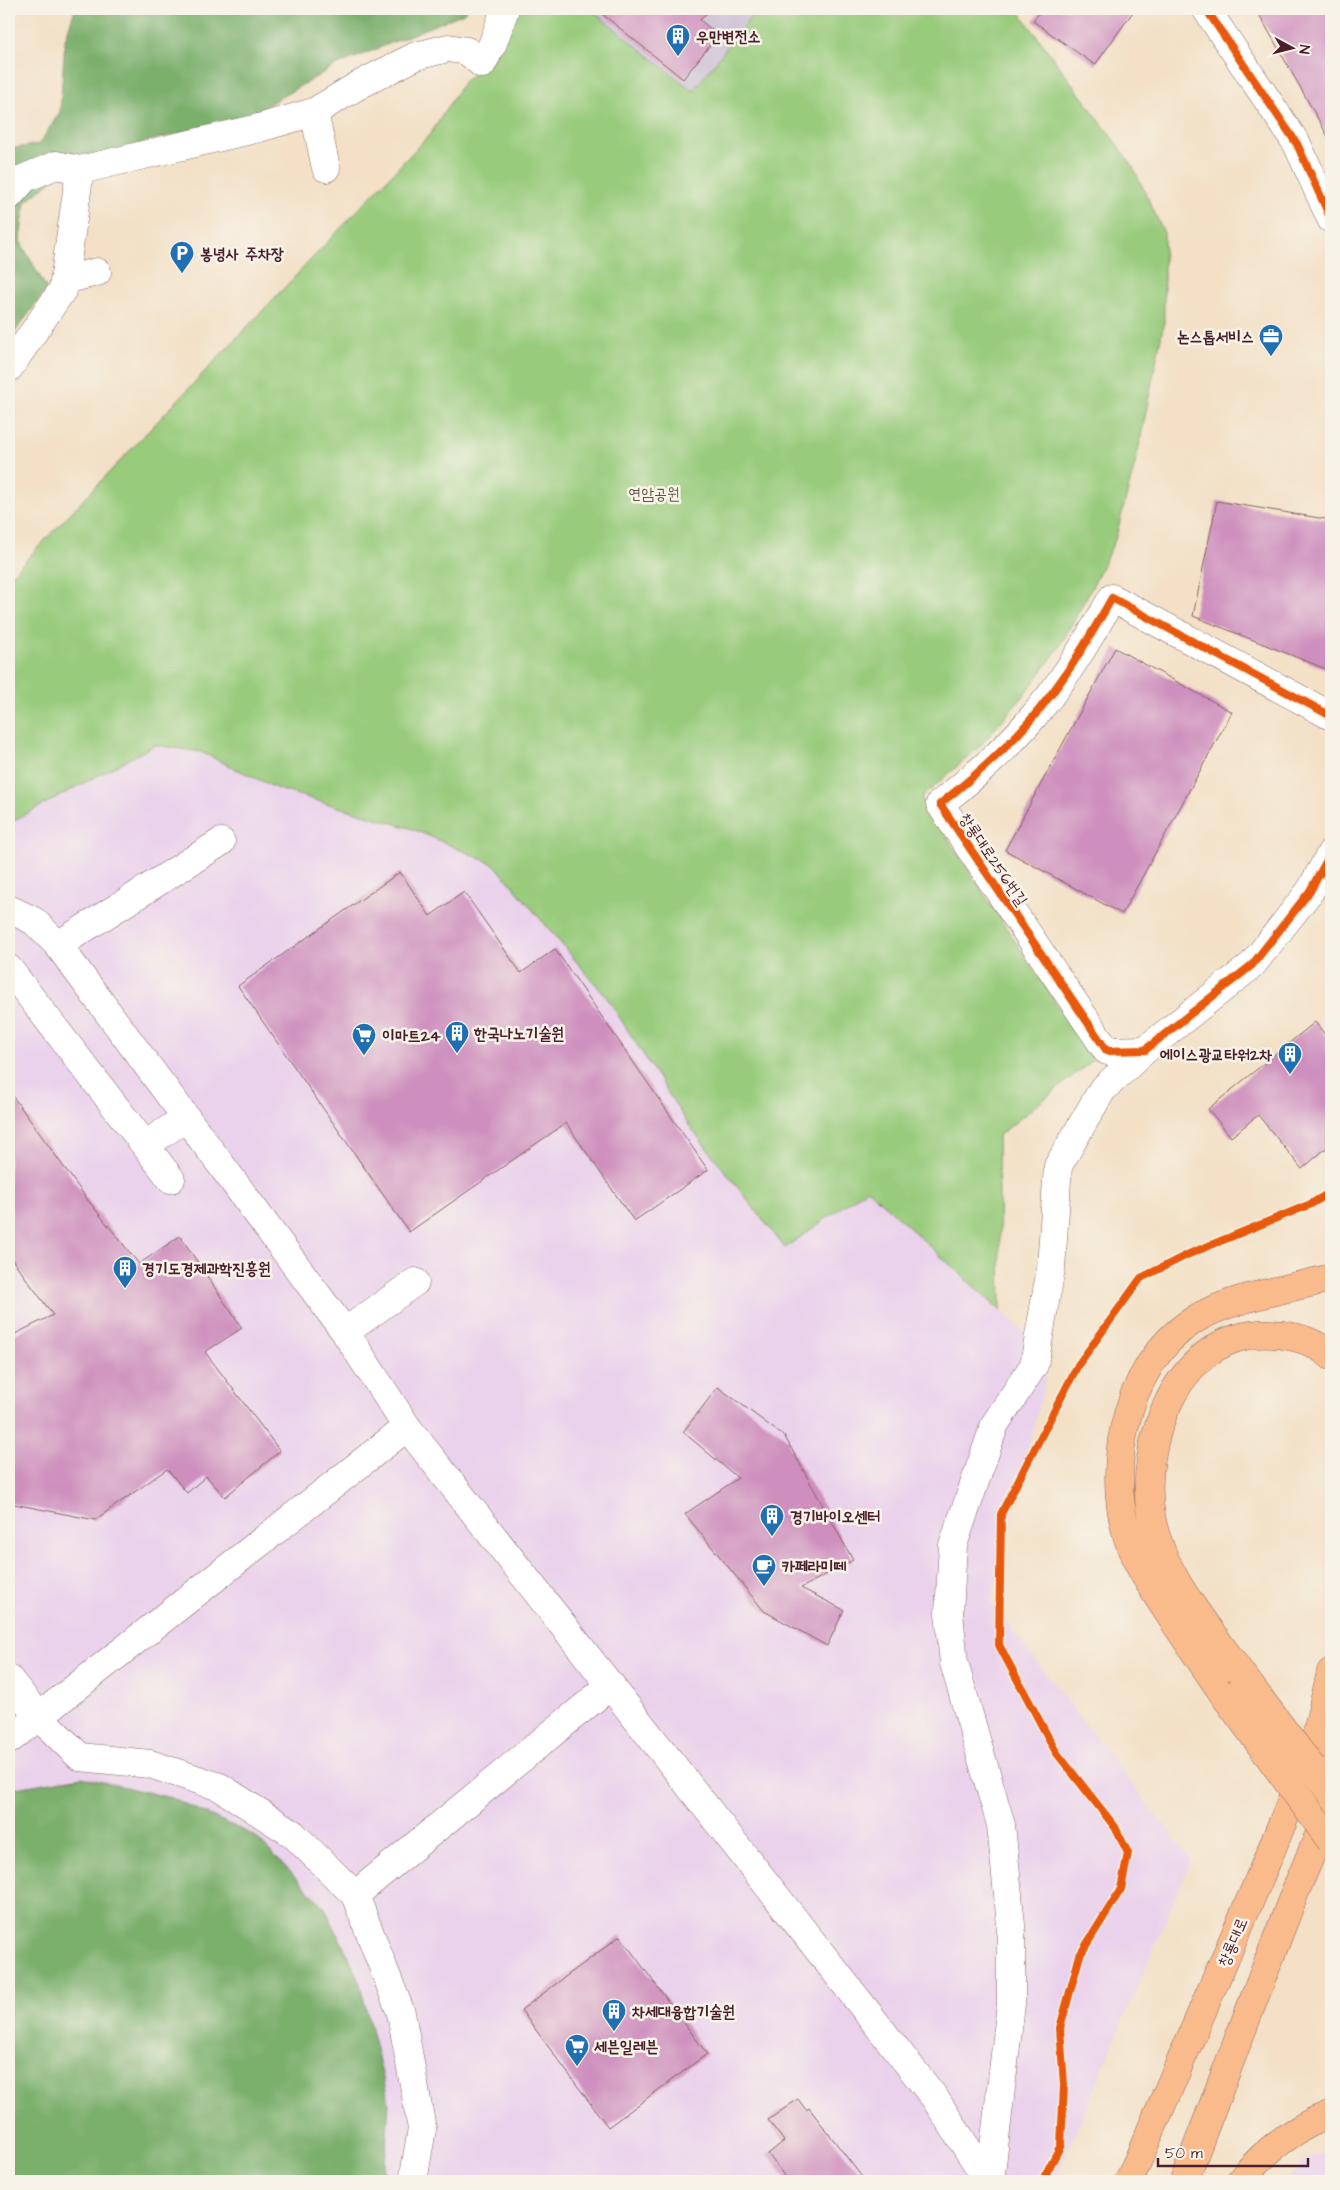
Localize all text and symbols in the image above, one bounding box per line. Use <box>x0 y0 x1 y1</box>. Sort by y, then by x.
north arrow <box>1268 22 1318 72</box>
building icon: 우만변전소 <box>665 23 691 57</box>
place label: 우만변전소 <box>696 26 761 48</box>
text: N <box>1293 44 1314 55</box>
parking icon: 봉녕사 주차장 <box>169 240 195 274</box>
place label: 봉녕사 주차장 <box>200 243 284 265</box>
office icon: 논스톱서비스 <box>1258 323 1284 357</box>
place label: 논스톱서비스 <box>1177 326 1254 348</box>
park label: 연암공원 <box>628 483 680 505</box>
street label: 창룡대로256번길 <box>954 809 1032 910</box>
building icon: 한국나노기술원 <box>444 1020 470 1054</box>
supermarket icon: 이마트24 <box>351 1022 377 1056</box>
place label: 한국나노기술원 <box>473 1023 564 1045</box>
place label: 이마트24 <box>382 1025 441 1047</box>
building icon: 에이스광교타워2차 <box>1277 1041 1303 1075</box>
place label: 에이스광교타워2차 <box>1160 1044 1272 1066</box>
building icon: 경기도경제과학진흥원 <box>112 1255 138 1289</box>
place label: 경기도경제과학진흥원 <box>142 1258 271 1280</box>
building icon: 경기바이오센터 <box>759 1503 785 1537</box>
place label: 경기바이오센터 <box>790 1506 880 1528</box>
cafe icon: 카페라미떼 <box>751 1553 777 1587</box>
place label: 카페라미떼 <box>782 1556 847 1578</box>
street label: 창룡대로 <box>1213 1914 1253 1970</box>
building icon: 차세대융합기술원 <box>601 1998 627 2032</box>
place label: 차세대융합기술원 <box>631 2001 735 2023</box>
supermarket icon: 세븐일레븐 <box>564 2033 590 2067</box>
place label: 세븐일레븐 <box>594 2036 659 2058</box>
scale bar <box>1158 2135 1308 2167</box>
text: 50 m <box>1165 2143 1203 2164</box>

